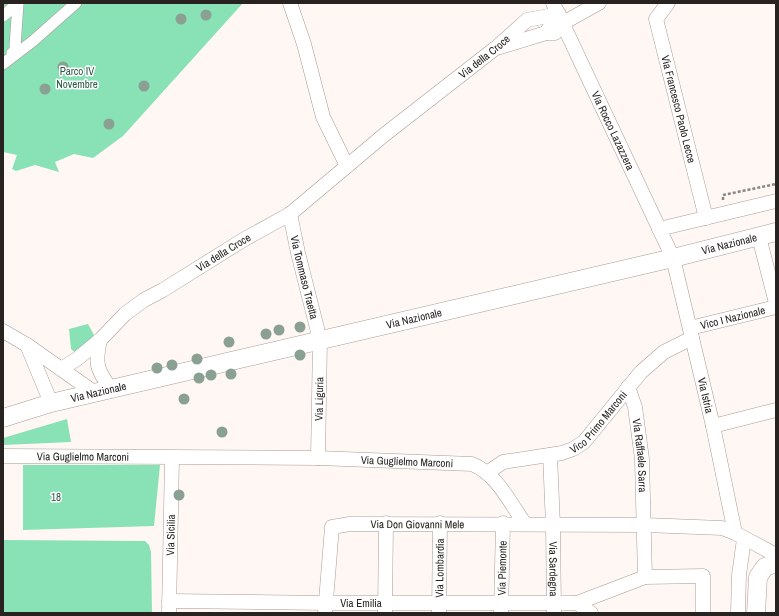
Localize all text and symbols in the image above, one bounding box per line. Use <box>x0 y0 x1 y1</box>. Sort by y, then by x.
street label: Via della Croce <box>456 32 513 81</box>
street label: Via Francesco Paolo Lecce <box>658 54 699 164</box>
park label: Parco IV Novembre <box>56 64 98 91</box>
street label: Via Rocco Lazazzera <box>588 89 638 172</box>
street label: Via della Croce <box>193 230 253 275</box>
street label: Via Nazionale <box>700 230 758 258</box>
street label: Via Tommaso Traetta <box>288 234 321 321</box>
street label: Vico I Nazionale <box>699 303 767 332</box>
street label: Via Nazionale <box>385 305 443 332</box>
street label: Via Istria <box>695 376 717 414</box>
street label: Via Liguria <box>312 377 326 421</box>
street label: Via Nazionale <box>69 379 128 405</box>
street label: Vico Primo Marconi <box>567 388 630 456</box>
street label: Via Raffaele Sarra <box>630 418 650 493</box>
street label: Via Guglielmo Marconi <box>37 449 129 464</box>
street label: Via Guglielmo Marconi <box>361 453 453 470</box>
park label: 18 <box>51 490 61 504</box>
street label: Via Sicilia <box>163 514 178 556</box>
street label: Via Don Giovanni Mele <box>371 517 464 531</box>
street label: Via Lombardia <box>432 538 447 598</box>
street label: Via Piemonte <box>494 541 510 595</box>
street label: Via Sardegna <box>546 541 561 597</box>
street label: Via Emilia <box>340 596 382 610</box>

